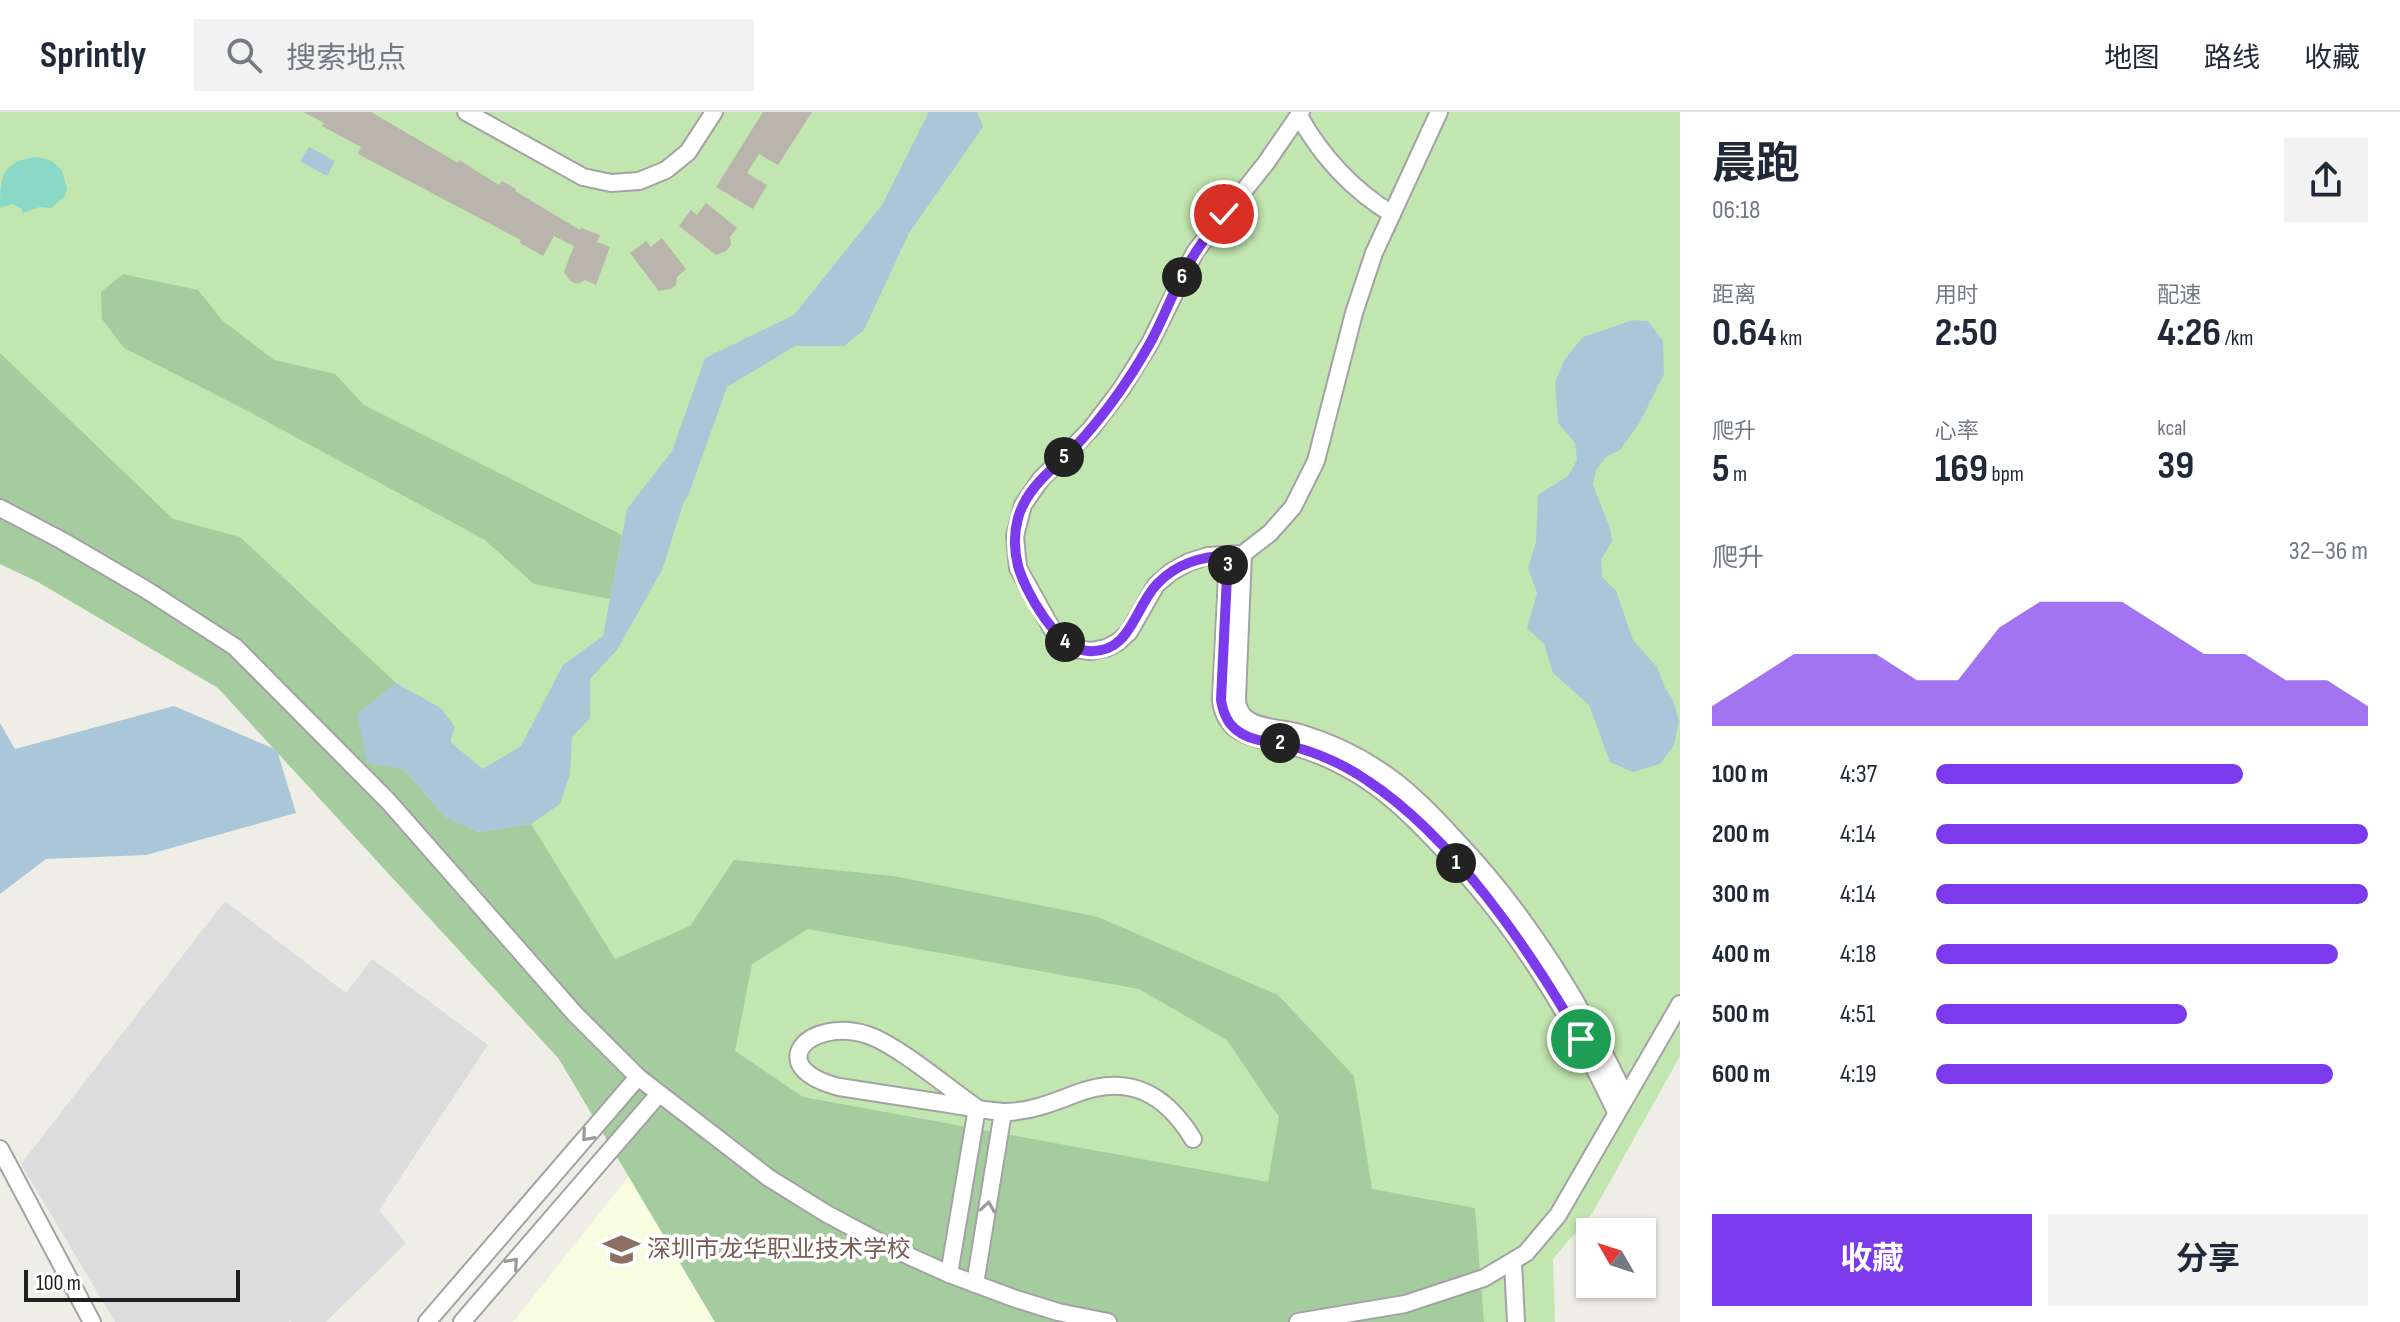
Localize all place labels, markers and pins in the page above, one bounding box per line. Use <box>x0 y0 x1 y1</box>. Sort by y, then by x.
pin <box>1190 180 1258 248</box>
pin: 6 <box>1162 257 1202 297</box>
pin: 5 <box>1044 437 1084 477</box>
pin: 3 <box>1208 545 1248 585</box>
pin: 4 <box>1045 622 1085 662</box>
pin: 2 <box>1260 723 1300 763</box>
pin: 1 <box>1436 843 1476 883</box>
pin <box>1547 1005 1615 1073</box>
school or university icon: 深圳市龙华职业技术学校 <box>602 1230 640 1268</box>
place label: 深圳市龙华职业技术学校 <box>647 1235 911 1264</box>

